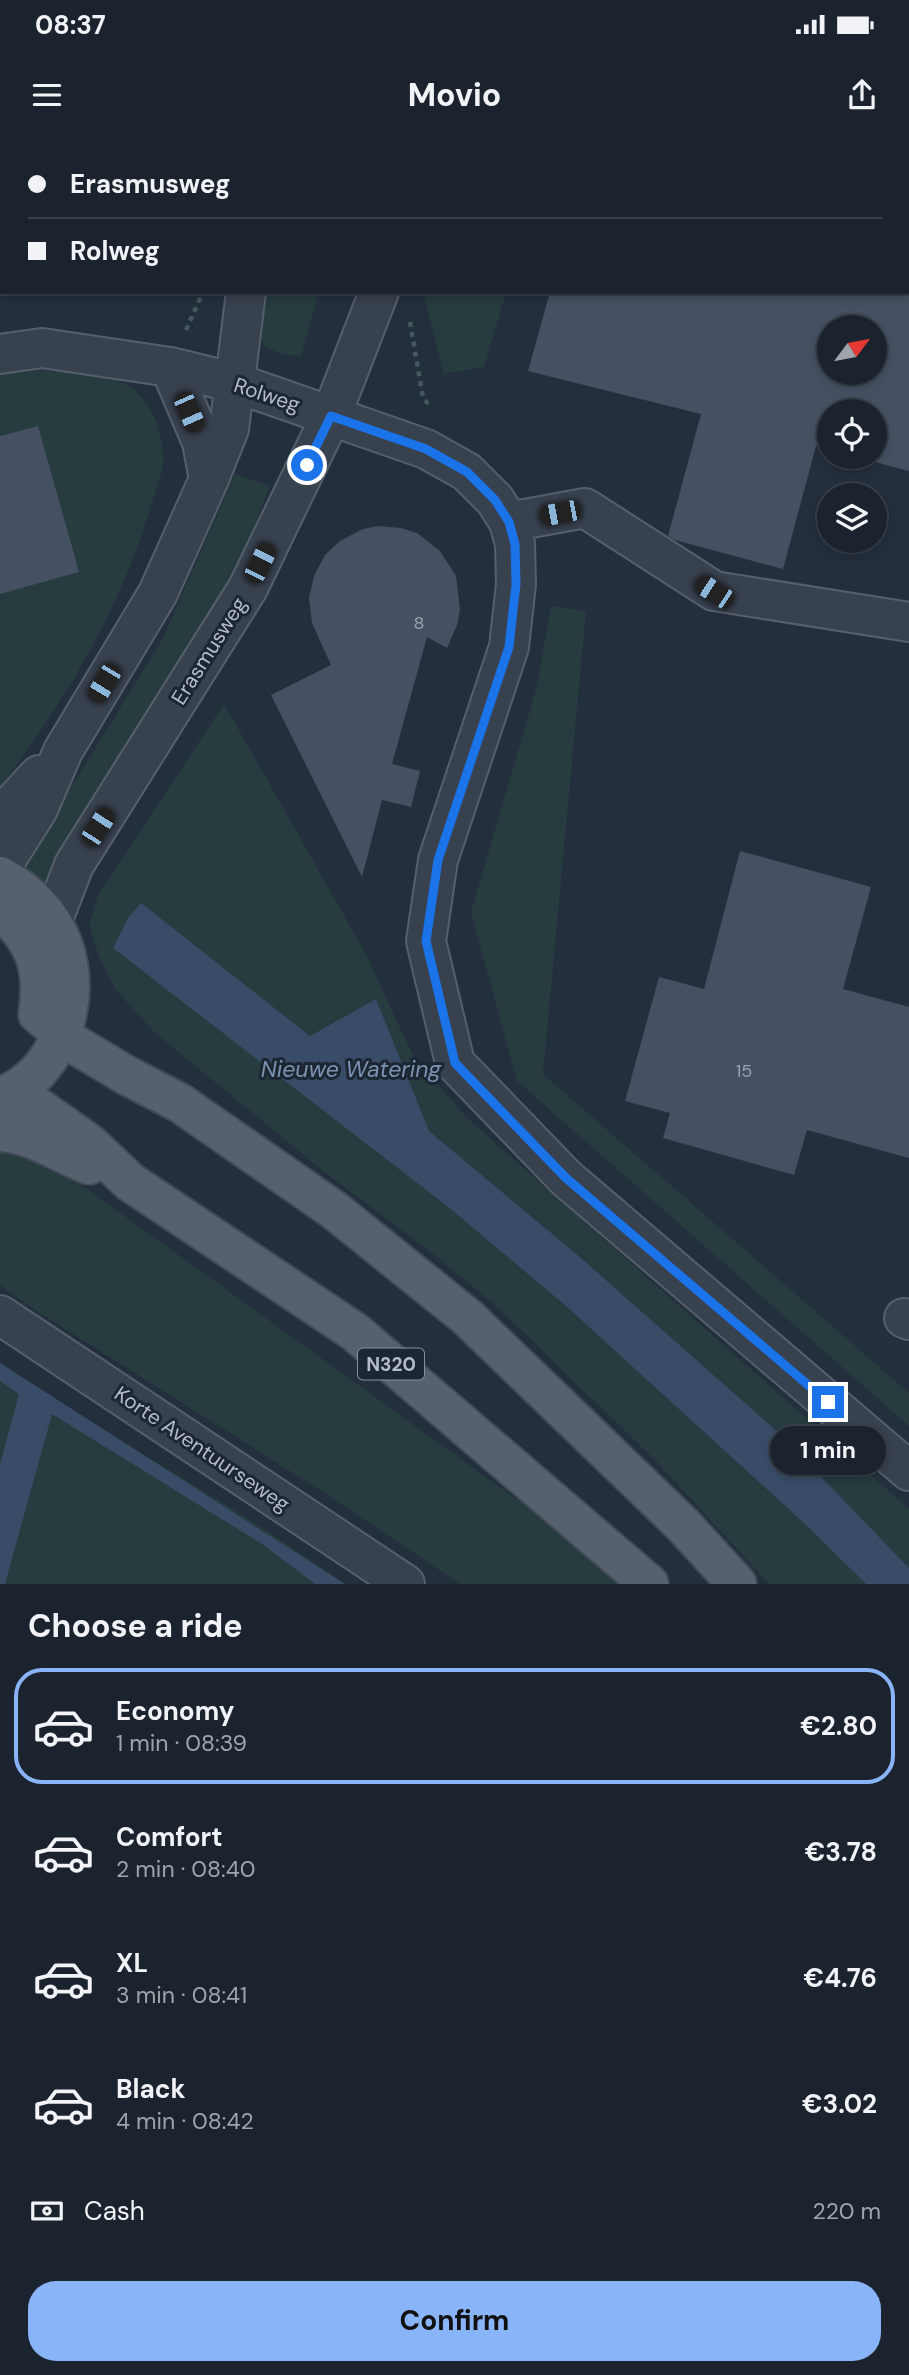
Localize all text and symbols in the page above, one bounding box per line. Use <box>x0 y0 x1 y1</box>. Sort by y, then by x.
text: 08:37 <box>35 8 106 42</box>
text: Movio <box>408 74 501 116</box>
icon: menu <box>28 76 66 114</box>
icon: share <box>843 76 881 114</box>
text: Erasmusweg <box>70 167 230 201</box>
text: Rolweg <box>70 234 160 268</box>
north arrow <box>817 315 887 385</box>
map controls <box>817 315 887 553</box>
street label: Rolweg <box>230 371 304 419</box>
car <box>171 389 208 435</box>
button: locate <box>817 399 887 469</box>
route start <box>291 449 323 481</box>
button: layers <box>817 483 887 553</box>
car <box>538 499 583 527</box>
car <box>242 540 279 586</box>
car <box>691 572 738 612</box>
street label: Erasmusweg <box>165 592 253 710</box>
house number: 8 <box>414 611 424 635</box>
car <box>85 660 124 706</box>
car <box>78 804 119 850</box>
water label: Nieuwe Watering <box>261 1054 443 1084</box>
house number: 15 <box>736 1059 752 1083</box>
road number: N320 <box>358 1348 424 1380</box>
street label: Korte Aventuurseweg <box>109 1380 295 1518</box>
route end <box>812 1386 844 1418</box>
callout: 1 min <box>770 1426 886 1476</box>
text: 1 min <box>800 1435 856 1465</box>
text: Choose a ride <box>28 1605 243 1647</box>
text: Economy <box>116 1694 234 1728</box>
icon: car <box>32 1695 95 1758</box>
text: €2.80 <box>800 1709 877 1743</box>
text: 1 min · 08:39 <box>116 1728 247 1758</box>
text: Comfort <box>116 1820 222 1854</box>
icon: car <box>32 1821 95 1884</box>
text: €3.78 <box>805 1835 877 1869</box>
text: 2 min · 08:40 <box>116 1854 255 1884</box>
text: XL <box>116 1946 148 1980</box>
icon: car <box>32 1947 95 2010</box>
text: €4.76 <box>804 1961 877 1995</box>
text: 3 min · 08:41 <box>116 1980 247 2010</box>
text: Black <box>116 2072 186 2106</box>
icon: car <box>32 2073 95 2136</box>
text: €3.02 <box>802 2087 877 2121</box>
text: 4 min · 08:42 <box>116 2106 254 2136</box>
icon: cash <box>28 2192 66 2230</box>
text: Cash <box>84 2194 145 2228</box>
text: 220 m <box>812 2196 881 2226</box>
button: Confirm <box>28 2281 881 2361</box>

